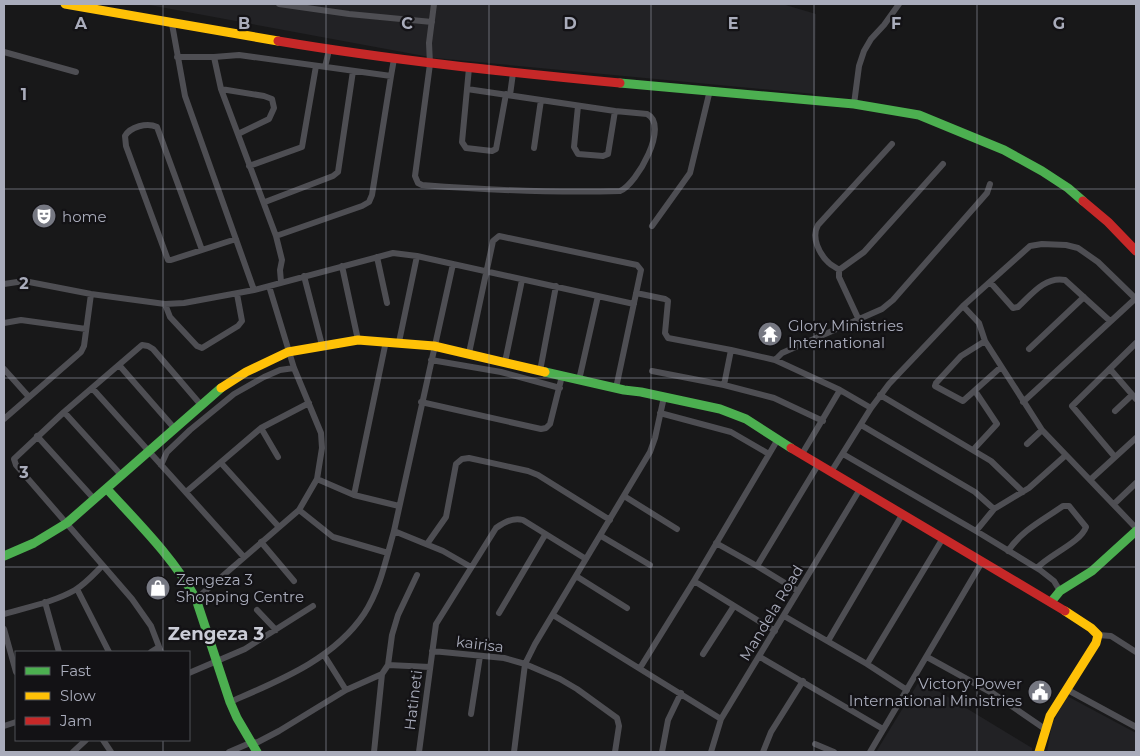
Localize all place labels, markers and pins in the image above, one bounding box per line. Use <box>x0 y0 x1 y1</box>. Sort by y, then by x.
theatre icon: home <box>31 203 57 229</box>
place label: home <box>62 207 107 226</box>
place label: Glory Ministries International <box>788 316 903 352</box>
temple icon: Glory Ministries International <box>757 321 783 347</box>
place label: Zengeza 3 Shopping Centre <box>176 570 304 606</box>
shop icon: Zengeza 3 Shopping Centre <box>145 575 171 601</box>
place label: Victory Power International Ministries <box>849 674 1022 710</box>
public building icon: Victory Power International Ministries <box>1027 679 1053 705</box>

